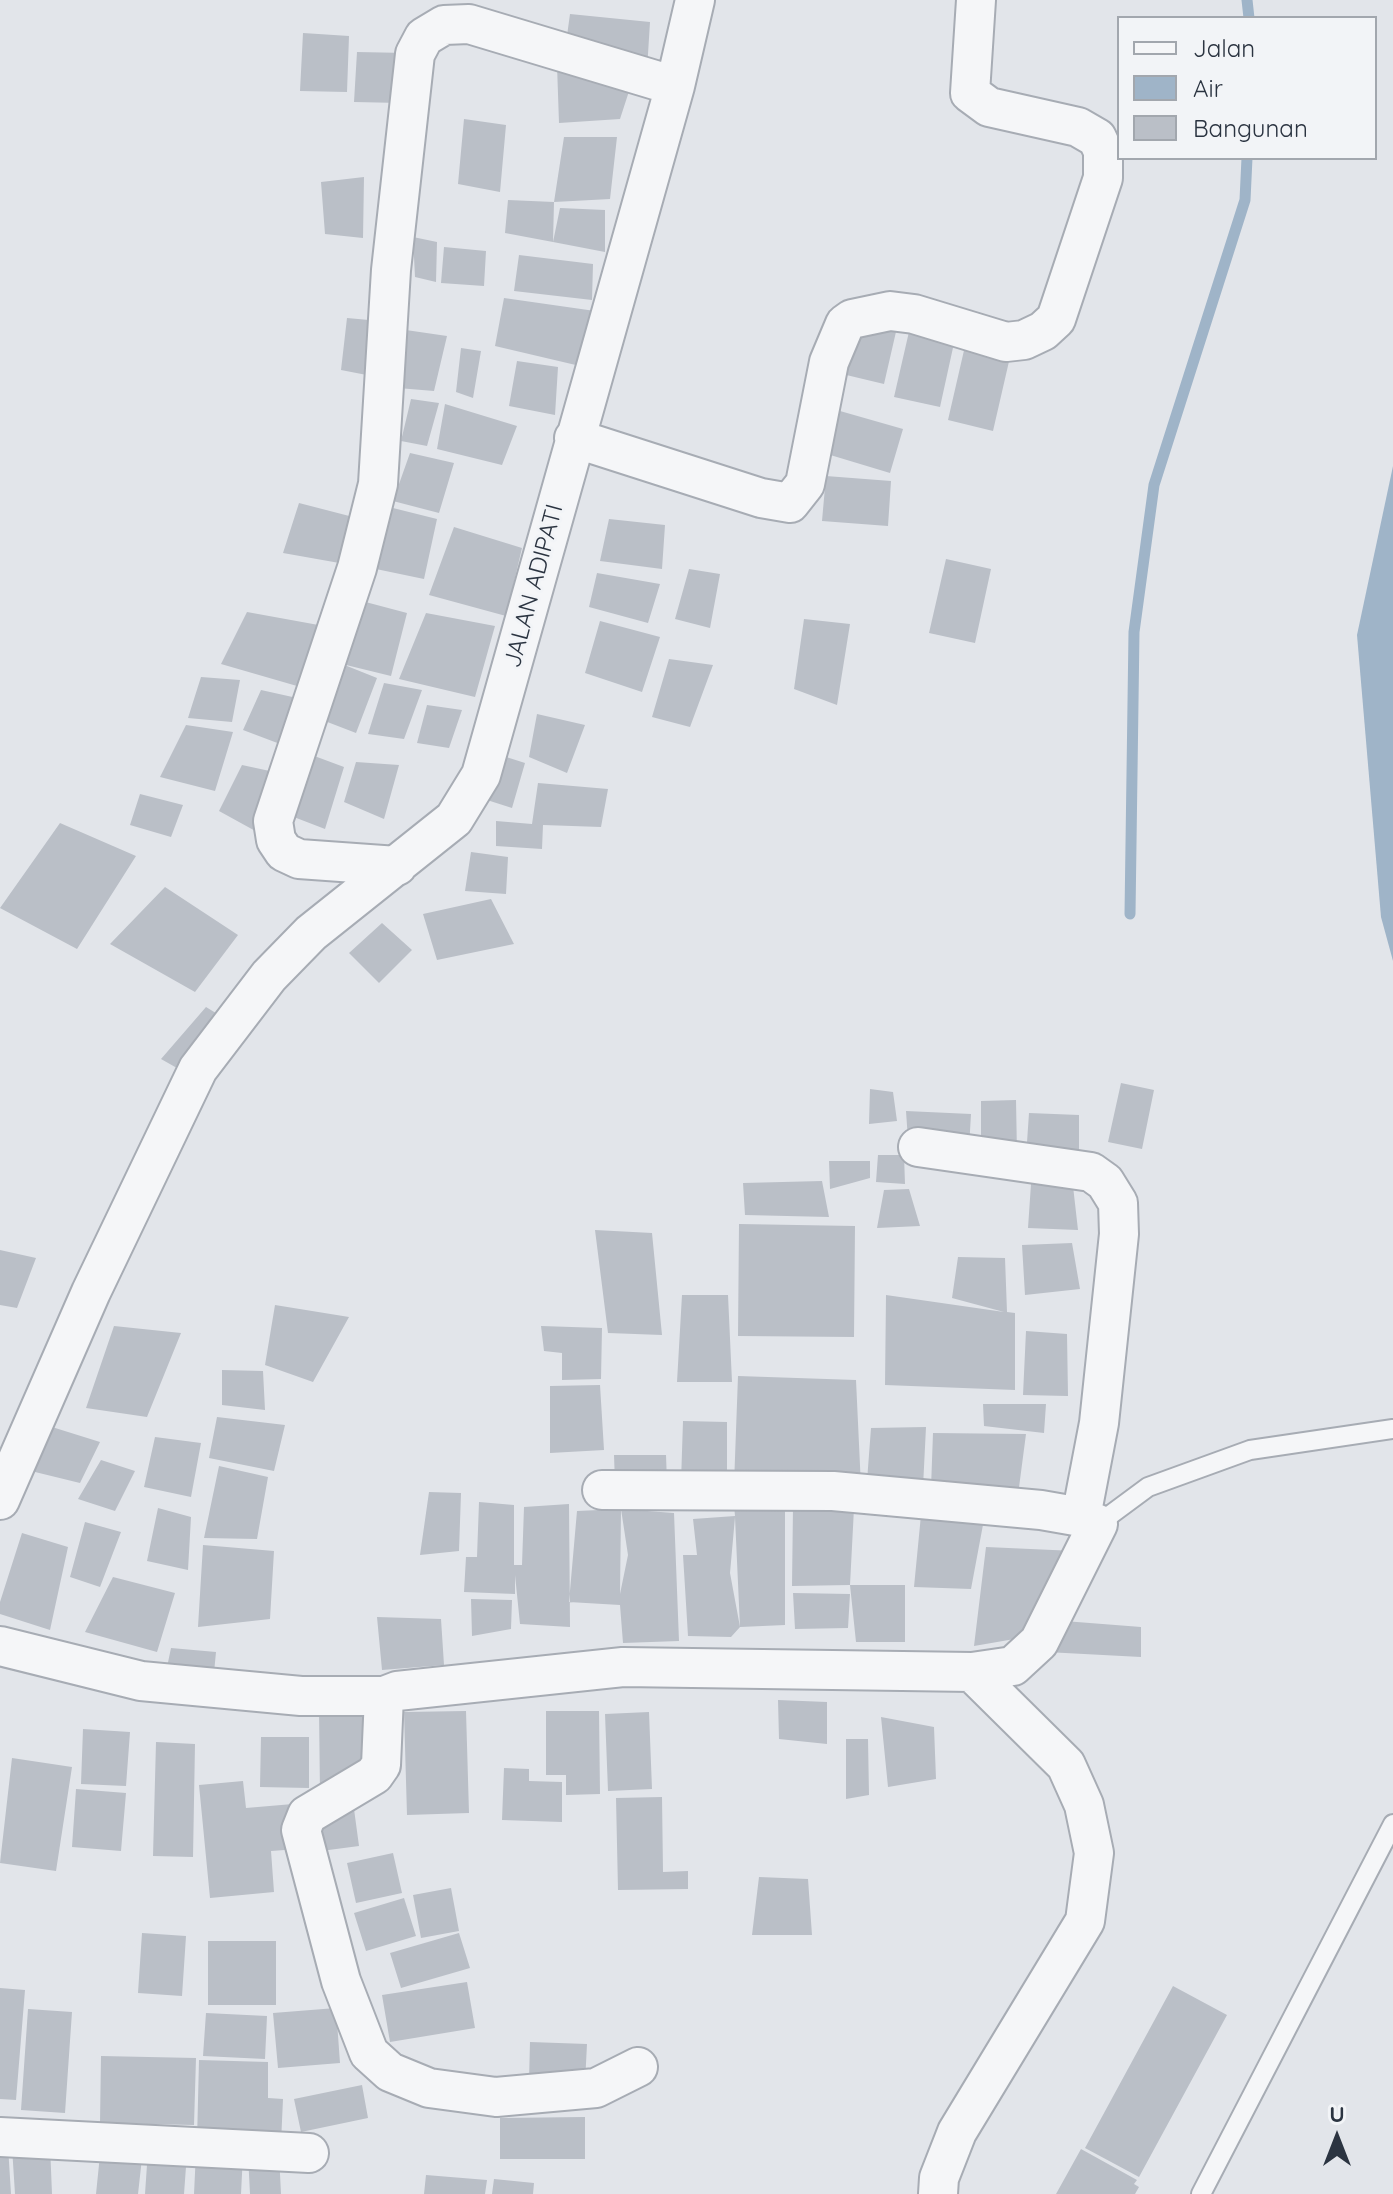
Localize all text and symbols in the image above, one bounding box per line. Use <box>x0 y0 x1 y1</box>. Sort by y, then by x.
legend <box>1117 16 1377 160</box>
text: Jalan <box>1193 33 1255 63</box>
text: Air <box>1193 73 1223 103</box>
text: Bangunan <box>1193 113 1308 143</box>
street label: JALAN ADIPATI <box>498 501 570 671</box>
north arrow <box>1297 2098 1377 2178</box>
text: U <box>1329 2100 1345 2128</box>

